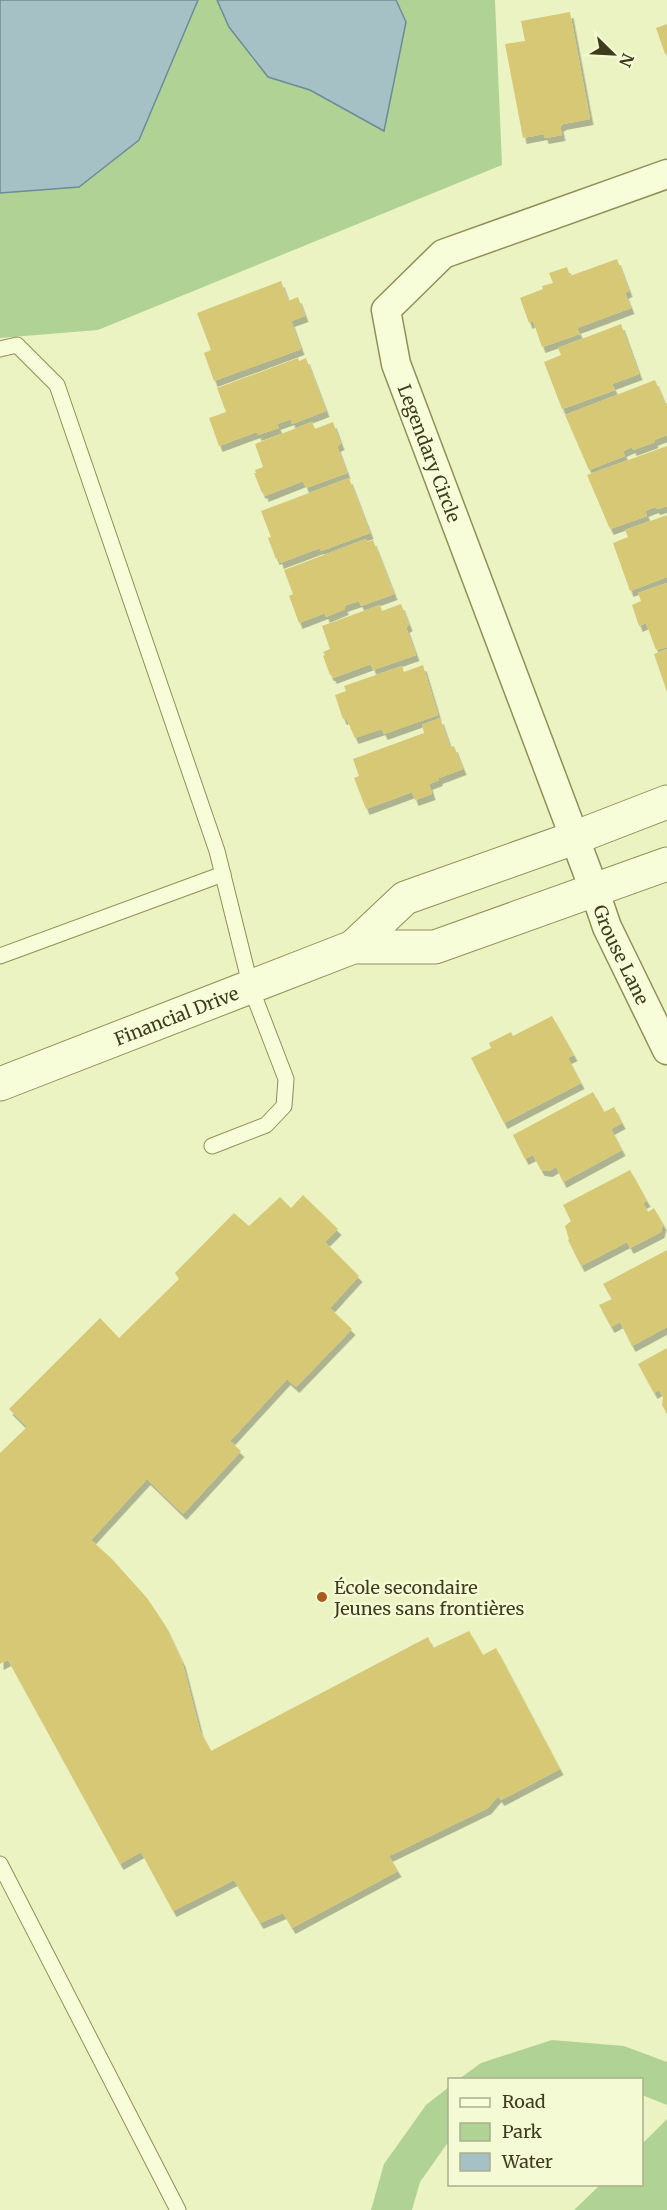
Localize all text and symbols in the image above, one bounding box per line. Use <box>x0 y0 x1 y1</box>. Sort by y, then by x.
north arrow <box>583 24 643 84</box>
text: N <box>615 50 638 70</box>
street label: Legendary Circle <box>393 381 466 525</box>
street label: Grouse Lane <box>589 902 655 1008</box>
street label: Financial Drive <box>111 981 242 1050</box>
place label: École secondaire Jeunes sans frontières <box>333 1576 525 1620</box>
marker: École secondaire Jeunes sans frontières <box>315 1590 329 1604</box>
legend <box>448 2078 643 2186</box>
text: Road <box>502 2090 546 2113</box>
text: Park <box>502 2120 543 2143</box>
text: Water <box>501 2150 553 2173</box>

